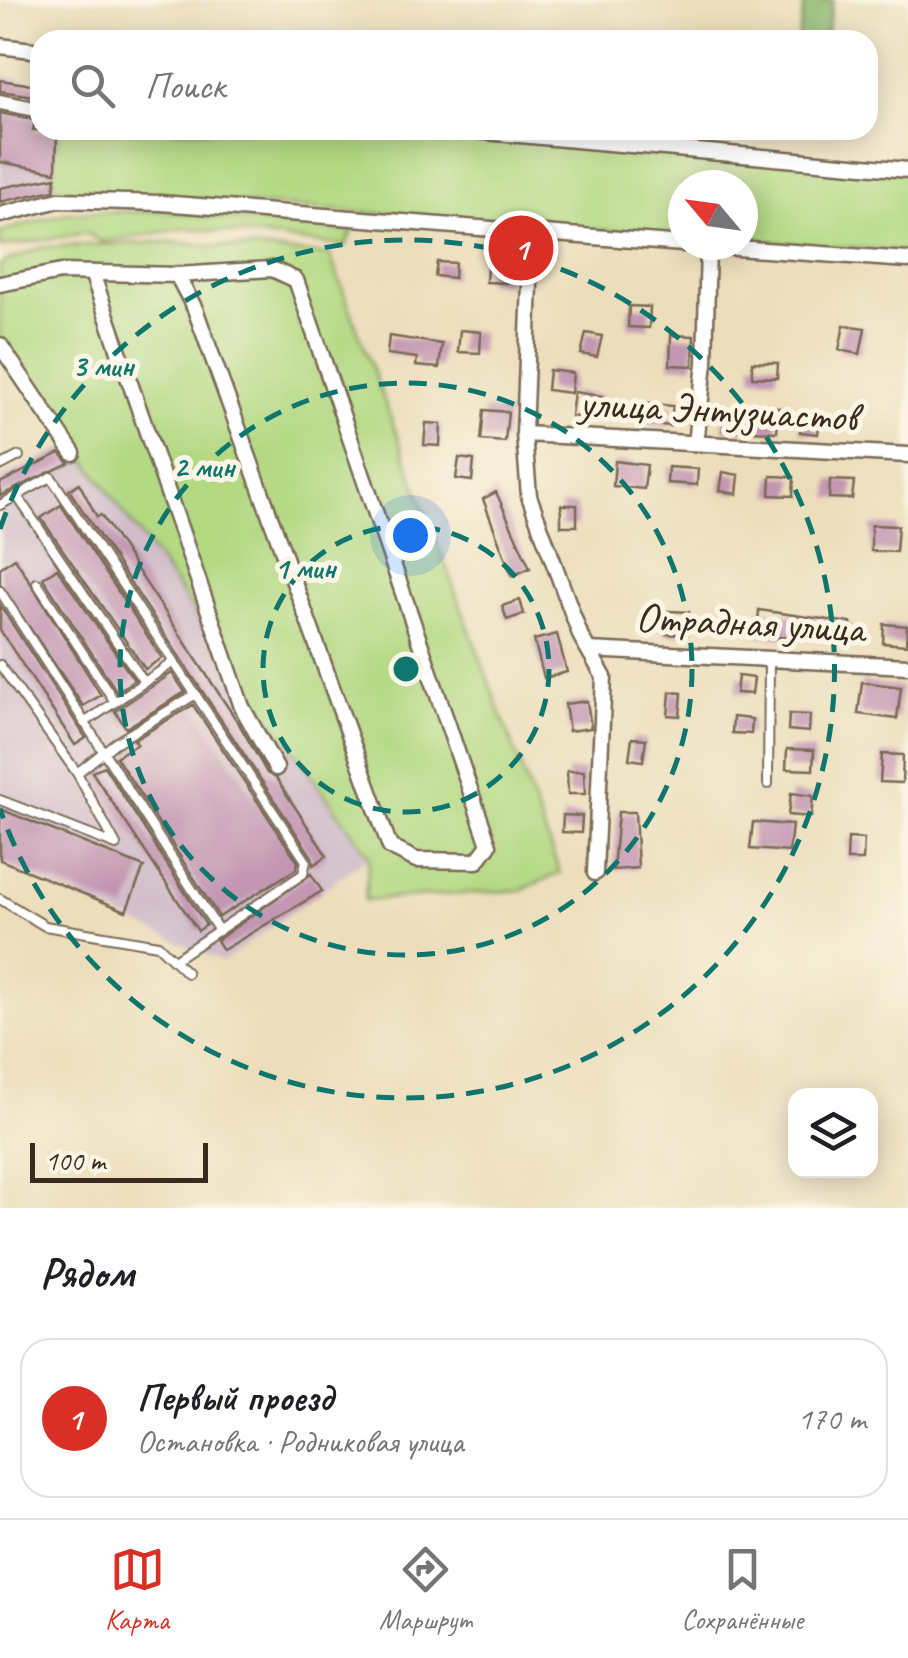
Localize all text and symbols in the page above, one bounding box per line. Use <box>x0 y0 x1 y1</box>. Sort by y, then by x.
search box <box>30 30 878 140</box>
icon: search <box>65 58 120 113</box>
text: Поиск <box>145 62 225 109</box>
north arrow <box>668 170 758 260</box>
pin: 1 <box>488 210 554 286</box>
text: 3 мин <box>73 347 135 385</box>
street label: улица Энтузиастов <box>575 376 865 444</box>
text: 2 мин <box>174 448 236 486</box>
your location <box>385 510 436 561</box>
text: 1 мин <box>275 549 337 587</box>
street label: Отрадная улица <box>634 591 869 656</box>
centre of rings <box>388 651 424 687</box>
map controls <box>788 1088 878 1178</box>
button: layers <box>788 1088 878 1178</box>
scale bar <box>30 1138 208 1182</box>
text: 100 m <box>45 1143 105 1178</box>
text: Рядом <box>40 1247 134 1300</box>
text: Первый проезд <box>137 1374 333 1421</box>
text: 1 <box>67 1398 82 1439</box>
text: 170 m <box>797 1398 866 1439</box>
text: Остановка · Родниковая улица <box>137 1421 464 1462</box>
tab: Карта <box>105 1542 169 1637</box>
tab: Маршрут <box>379 1542 471 1637</box>
tab: Сохранённые <box>681 1542 803 1637</box>

